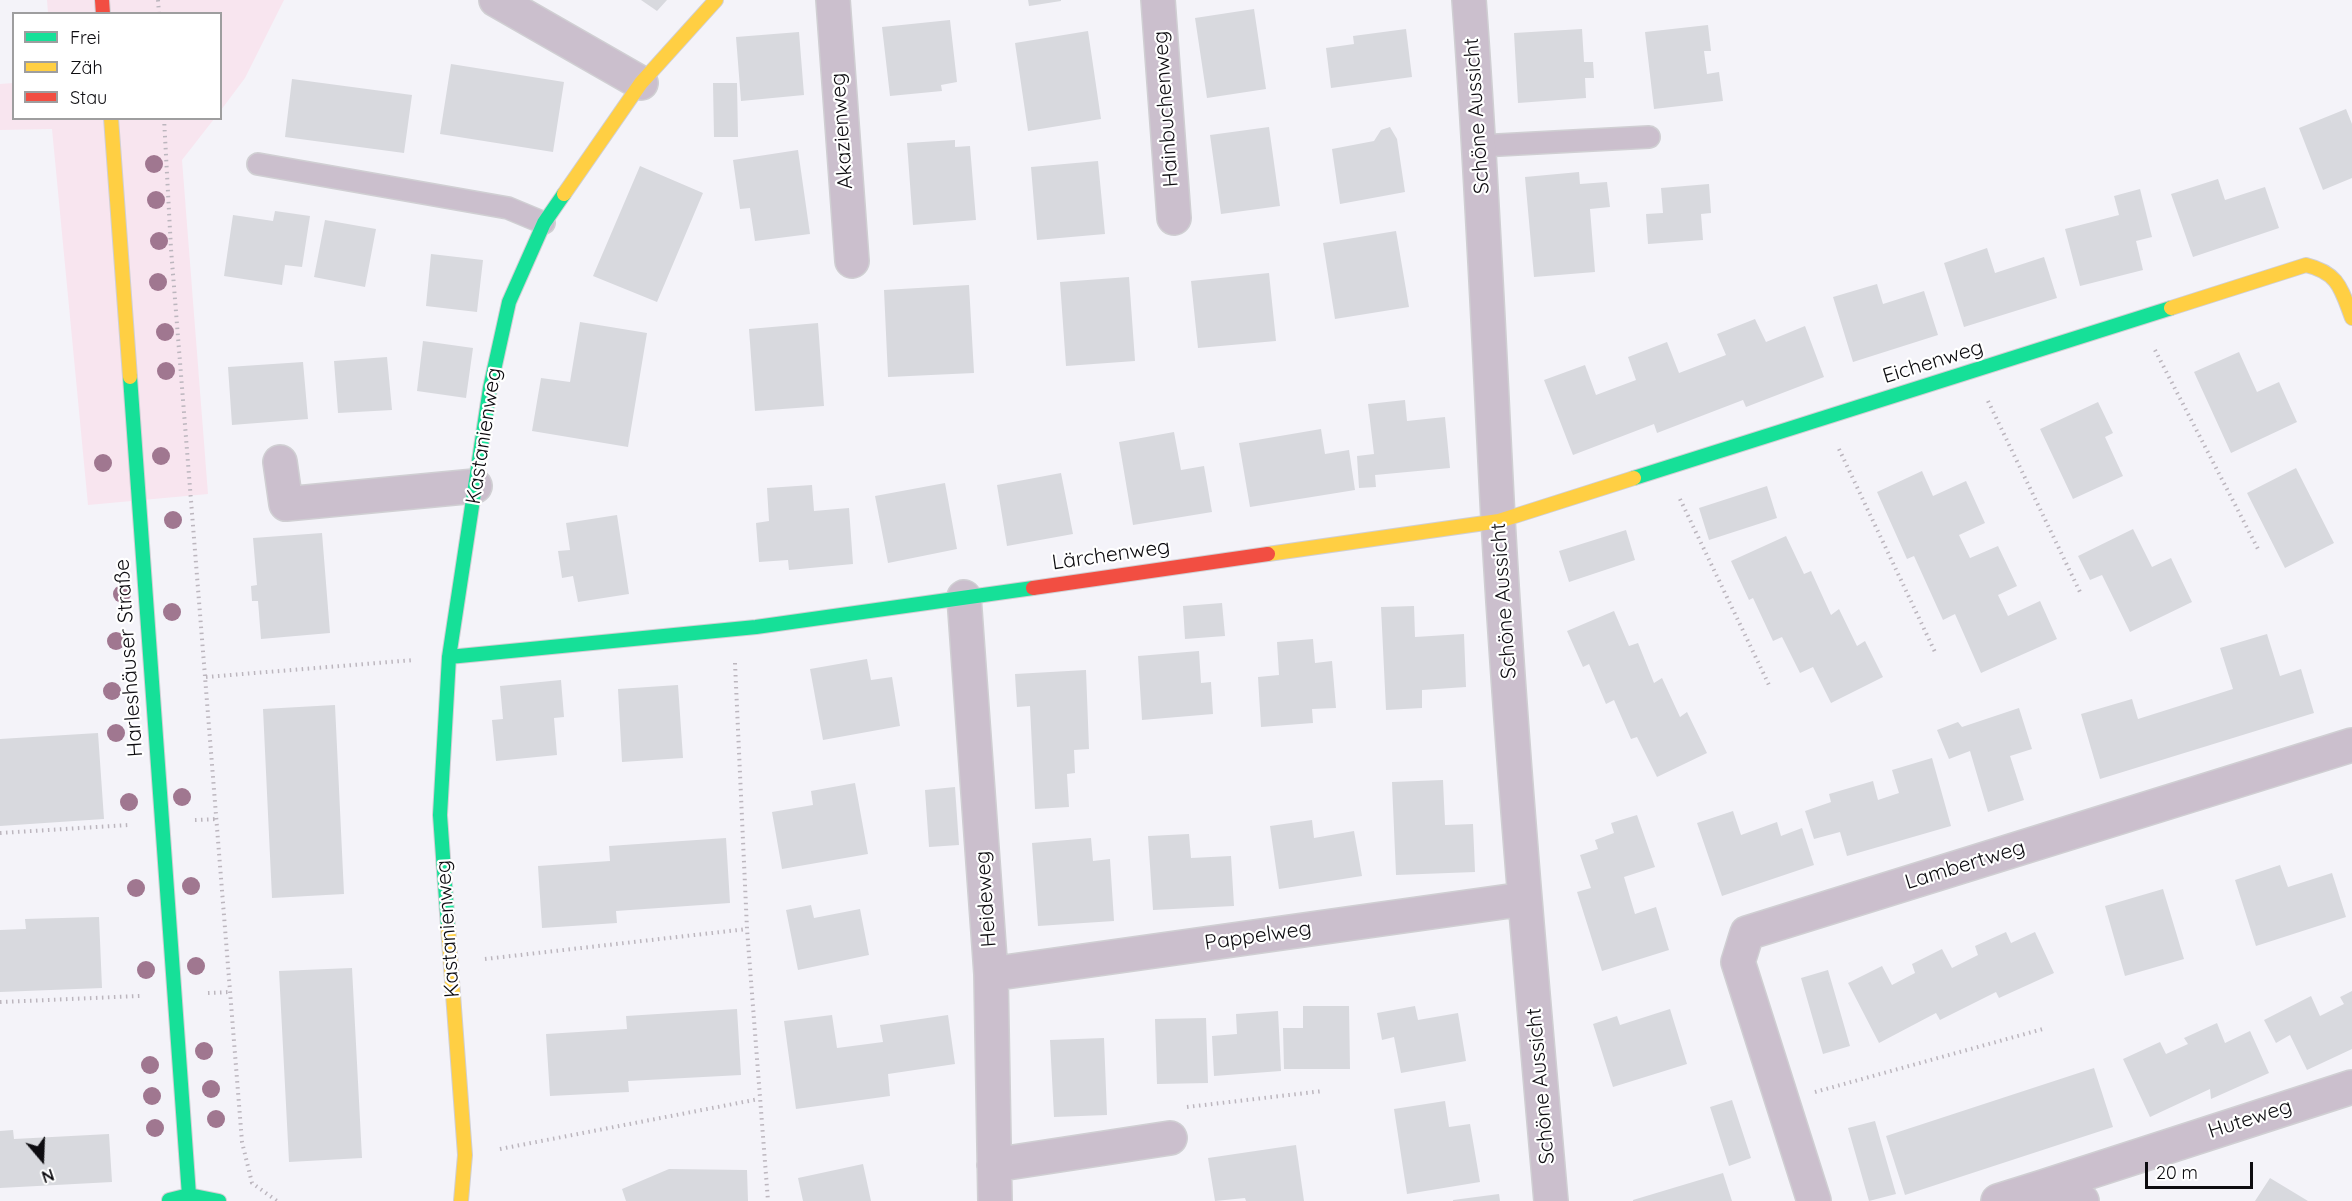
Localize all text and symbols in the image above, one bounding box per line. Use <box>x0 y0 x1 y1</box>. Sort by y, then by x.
legend <box>12 12 222 120</box>
text: Frei <box>70 26 101 49</box>
street label: Hainbuchenweg <box>1148 30 1184 188</box>
street label: Schöne Aussicht <box>1459 37 1495 195</box>
text: Zäh <box>70 56 103 79</box>
street label: Akazienweg <box>825 72 859 190</box>
text: Stau <box>70 86 107 109</box>
street label: Eichenweg <box>1880 335 1986 389</box>
street label: Kastanienweg <box>461 366 507 506</box>
street label: Schöne Aussicht <box>1486 522 1522 680</box>
street label: Lärchenweg <box>1050 534 1172 576</box>
street label: Harleshäuser Straße <box>110 558 148 758</box>
street label: Lambertweg <box>1902 835 2028 895</box>
street label: Heideweg <box>970 850 1002 948</box>
street label: Kastanienweg <box>431 859 465 999</box>
street label: Pappelweg <box>1203 916 1313 956</box>
street label: Schöne Aussicht <box>1522 1007 1560 1165</box>
street label: Huteweg <box>2205 1094 2295 1144</box>
north arrow <box>12 1129 72 1189</box>
scale bar <box>2148 1150 2256 1188</box>
text: 20 m <box>2156 1161 2198 1184</box>
text: N <box>39 1165 57 1187</box>

